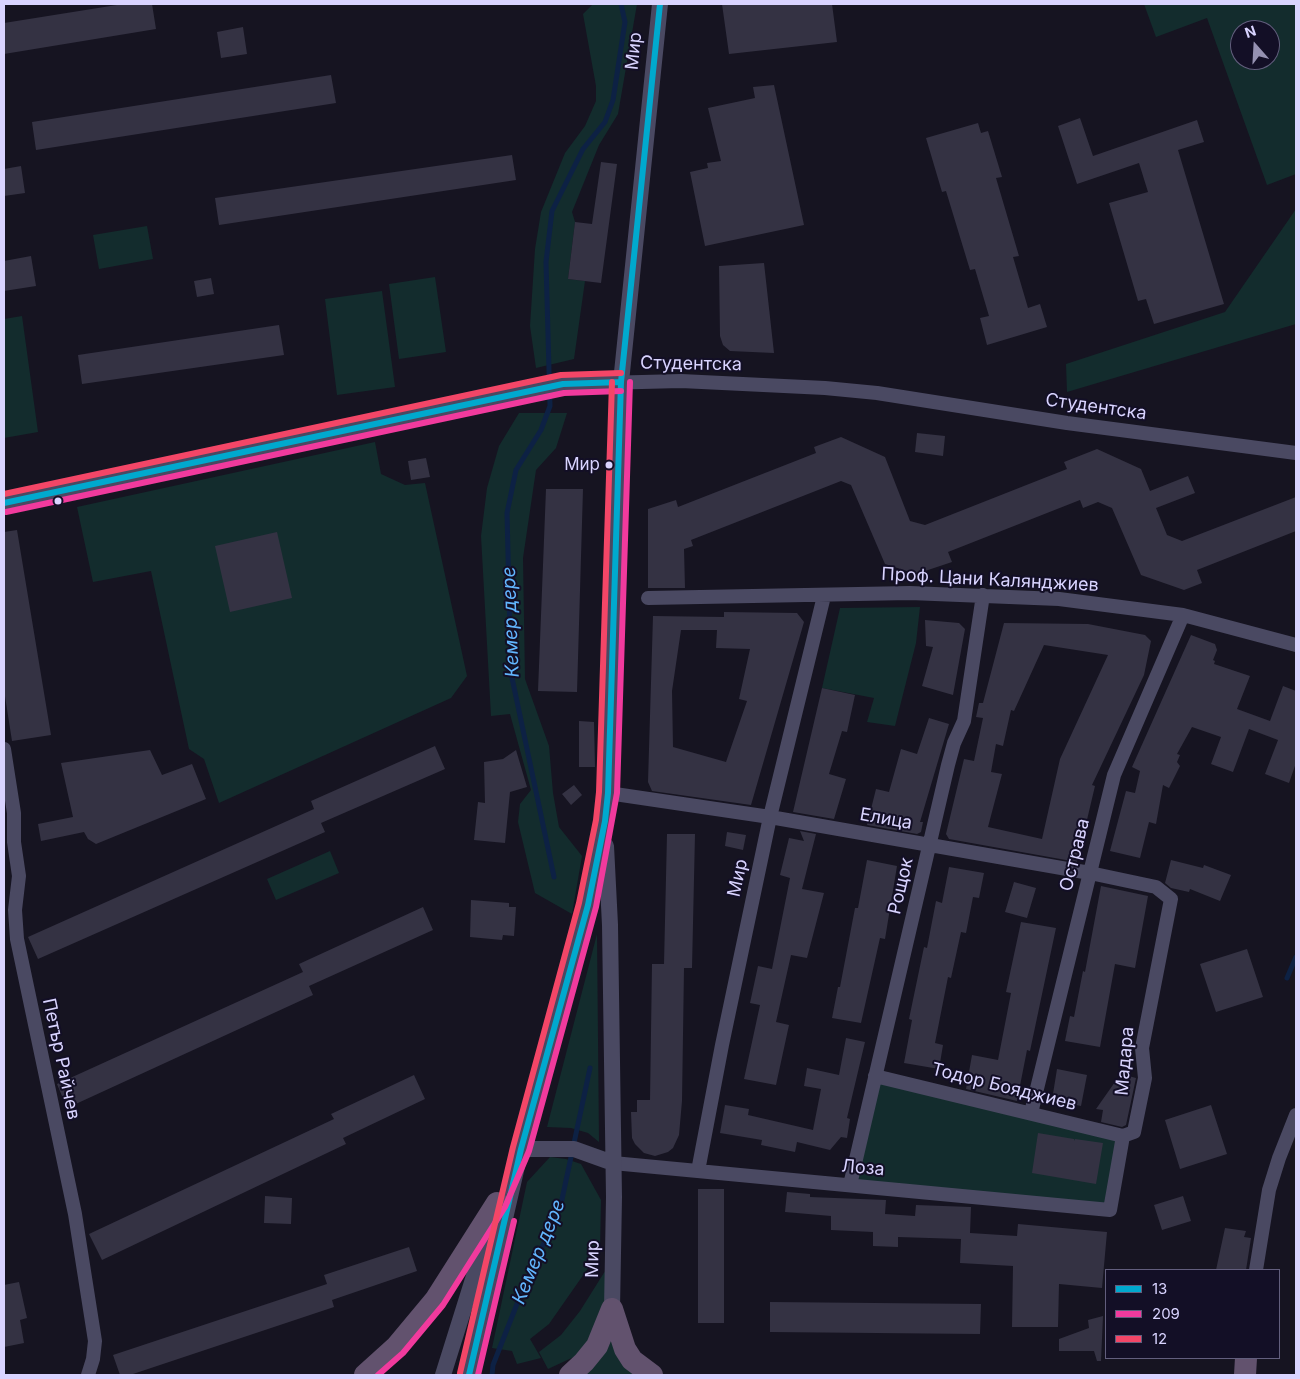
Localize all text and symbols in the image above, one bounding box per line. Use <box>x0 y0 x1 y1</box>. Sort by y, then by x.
north arrow <box>1230 20 1280 70</box>
text: N <box>1242 22 1258 41</box>
street label: Мир <box>621 31 647 71</box>
street label: Студентска <box>640 352 742 376</box>
street label: Студентска <box>1044 389 1148 425</box>
place label: Мир <box>564 455 600 475</box>
marker: Мир <box>604 460 614 470</box>
unlabelled marker <box>53 496 63 506</box>
street label: Проф. Цани Калянджиев <box>881 564 1099 596</box>
water label: Кемер дере <box>498 566 524 678</box>
street label: Елица <box>858 804 914 834</box>
street label: Острава <box>1056 816 1094 894</box>
street label: Рощок <box>884 855 918 917</box>
street label: Мир <box>723 857 753 899</box>
street label: Петър Райчев <box>38 996 84 1122</box>
street label: Мадара <box>1111 1026 1139 1096</box>
street label: Тодор Бояджиев <box>929 1059 1079 1115</box>
street label: Лоза <box>841 1155 885 1181</box>
water label: Кемер дере <box>508 1196 570 1308</box>
street label: Мир <box>582 1240 604 1278</box>
legend <box>1105 1269 1280 1359</box>
text: 13 <box>1152 1279 1167 1298</box>
text: 209 <box>1152 1304 1180 1323</box>
text: 12 <box>1152 1329 1167 1348</box>

